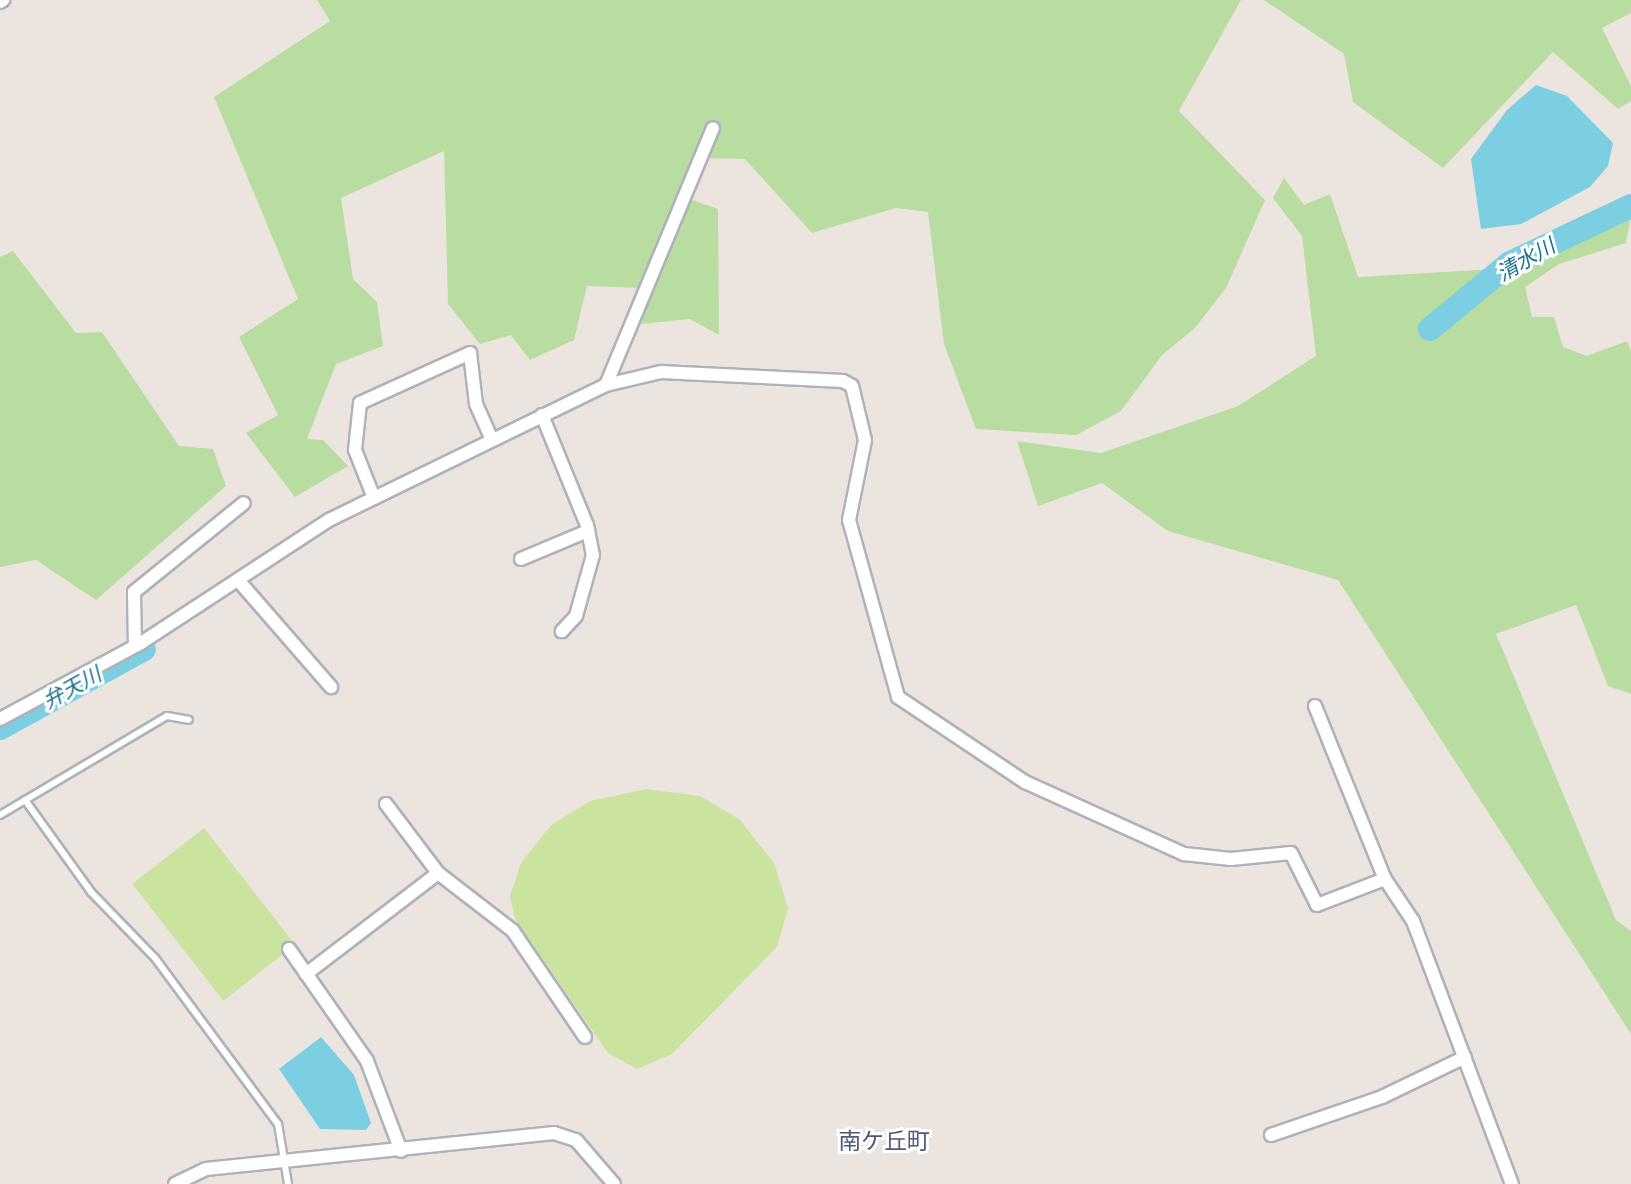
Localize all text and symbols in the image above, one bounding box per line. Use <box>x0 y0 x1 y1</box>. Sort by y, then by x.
water label: 清水川 <box>1492 233 1560 287</box>
water label: 弁天川 <box>38 662 106 714</box>
district label: 南ケ丘町 <box>838 1128 930 1156</box>

